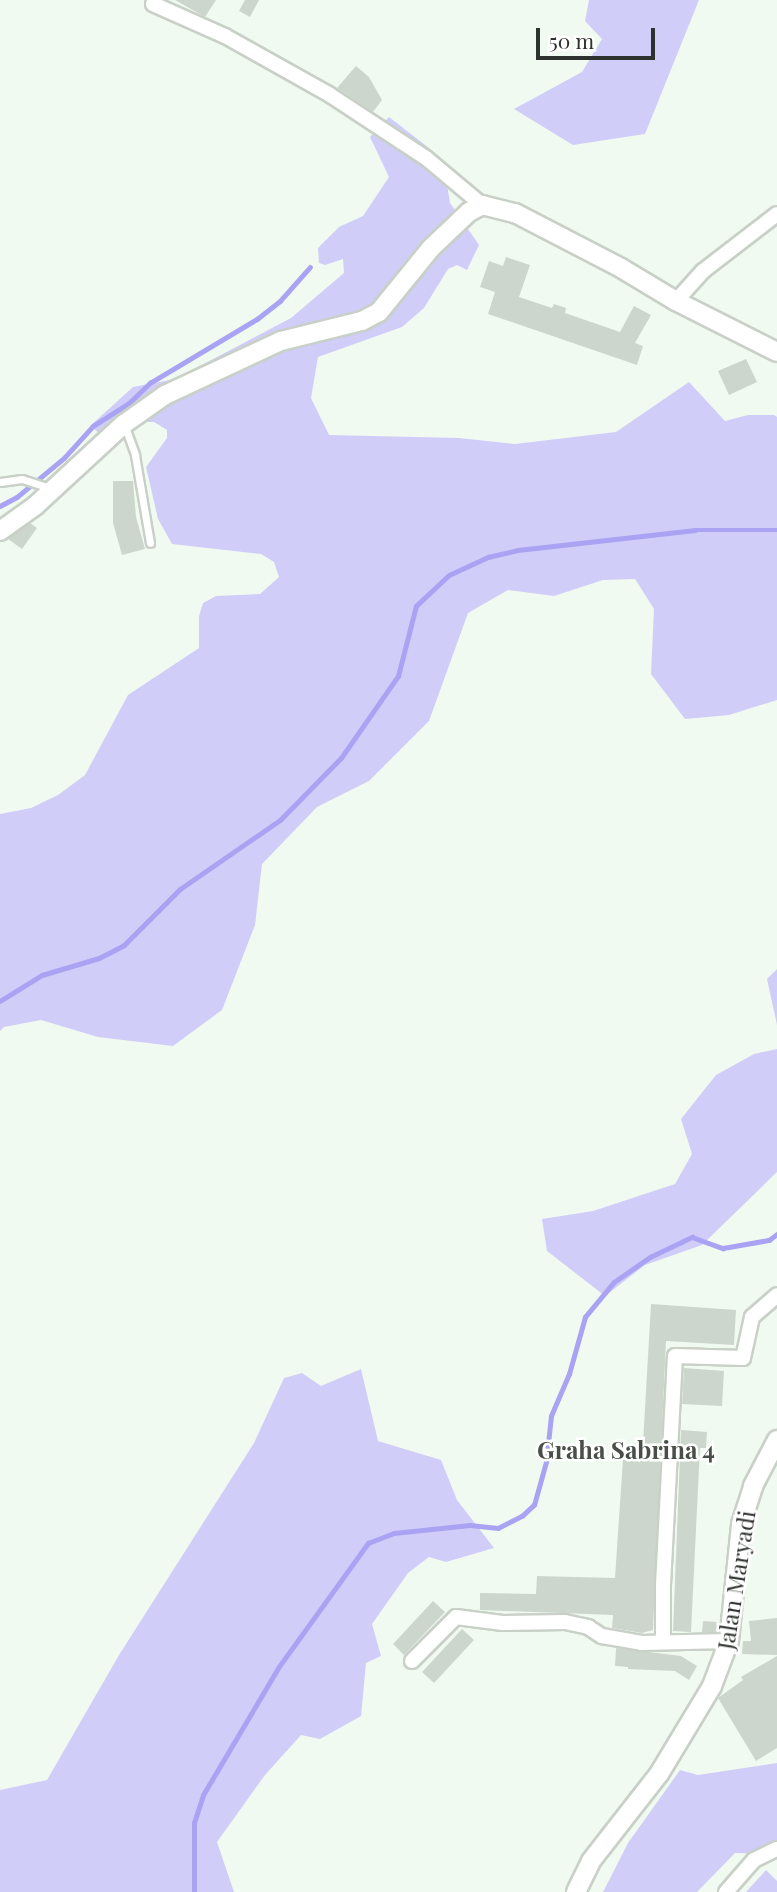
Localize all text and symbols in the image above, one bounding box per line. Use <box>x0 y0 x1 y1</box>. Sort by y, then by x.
scale bar <box>539 14 658 58</box>
text: 50 m <box>549 26 594 54</box>
district label: Graha Sabrina 4 <box>537 1436 715 1464</box>
street label: Jalan Maryadi <box>711 1508 761 1652</box>

